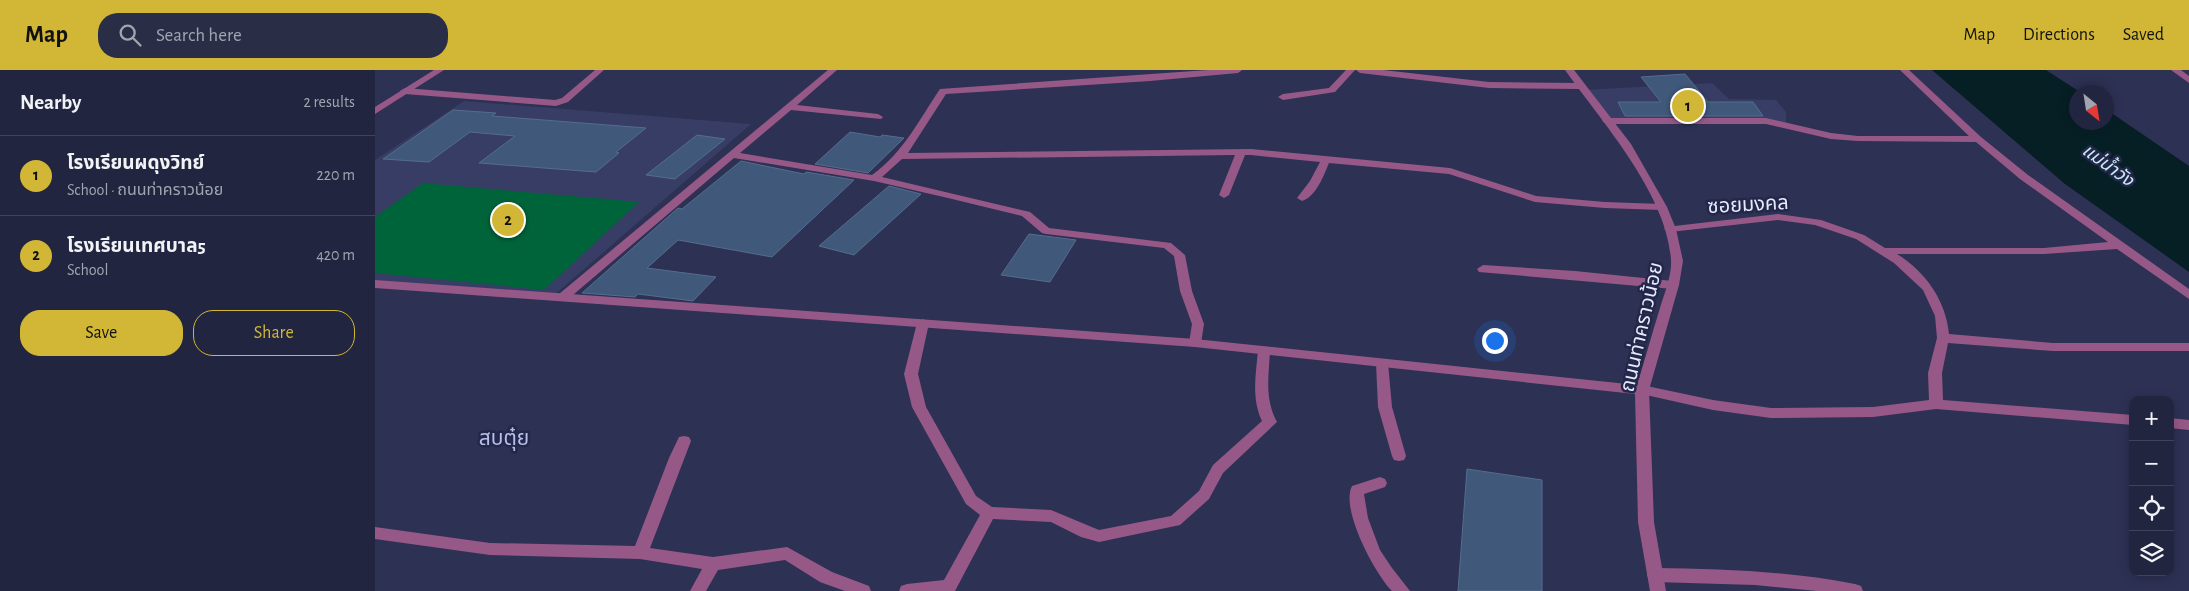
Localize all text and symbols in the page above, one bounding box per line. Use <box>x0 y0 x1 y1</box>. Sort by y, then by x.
search box <box>98 13 448 58</box>
icon: search <box>116 21 144 49</box>
text: Map <box>25 23 68 47</box>
text: Search here <box>156 26 242 45</box>
text: Map <box>1964 26 1995 44</box>
text: Directions <box>2023 26 2095 44</box>
text: Saved <box>2123 26 2164 44</box>
north arrow <box>2069 85 2114 130</box>
pin: 1 <box>1672 87 1704 125</box>
text: Nearby <box>20 92 81 113</box>
text: 2 results <box>303 94 355 110</box>
water label: แม่น้ำวัง <box>2079 137 2140 191</box>
text: โรงเรียนผดุงวิทย์ <box>67 154 204 173</box>
text: 1 <box>33 167 39 183</box>
text: 220 m <box>317 167 355 183</box>
text: School · ถนนท่าคราวน้อย <box>67 182 223 198</box>
street label: ซอยมงคล <box>1707 193 1789 217</box>
pin: 2 <box>492 201 524 239</box>
text: โรงเรียนเทศบาล5 <box>67 237 206 256</box>
text: 2 <box>32 247 40 263</box>
text: 420 m <box>316 247 355 263</box>
street label: ถนนท่าคราวน้อย <box>1615 260 1667 394</box>
text: School <box>67 262 108 278</box>
button: Save <box>20 310 183 356</box>
button: Share <box>193 310 355 356</box>
your location <box>1482 328 1508 354</box>
map controls <box>2129 396 2174 576</box>
button: + <box>2129 396 2174 441</box>
district label: สบตุ๋ย <box>479 427 529 451</box>
button: − <box>2129 441 2174 486</box>
button: locate <box>2129 486 2174 531</box>
button: layers <box>2129 531 2174 576</box>

